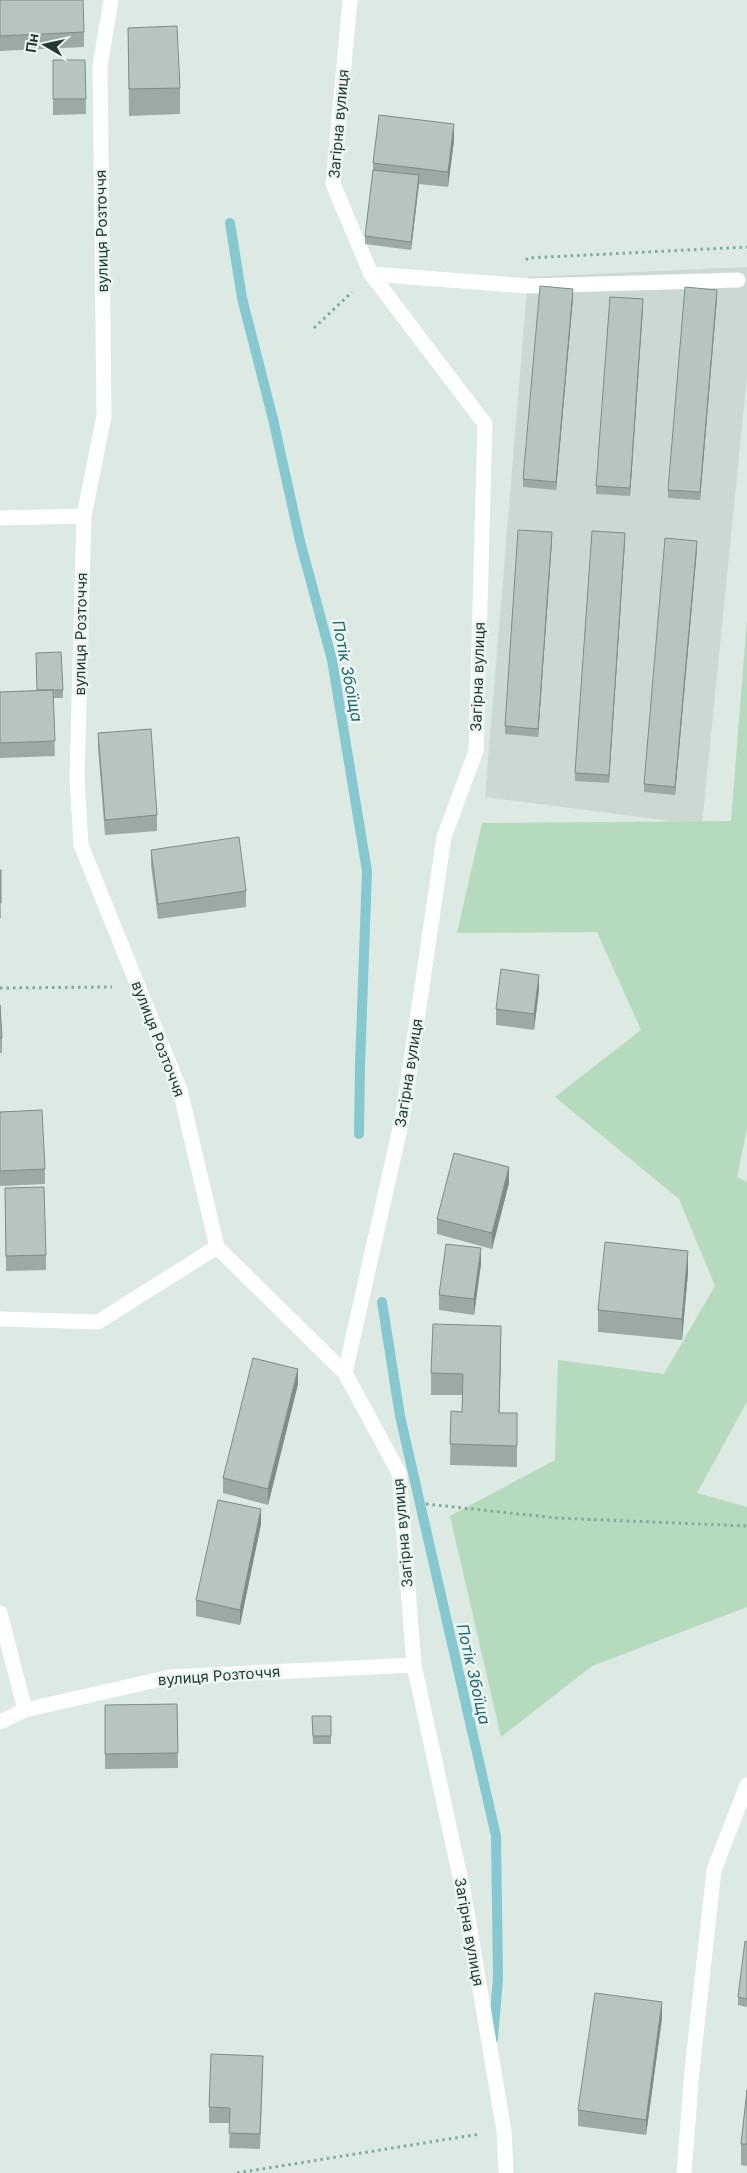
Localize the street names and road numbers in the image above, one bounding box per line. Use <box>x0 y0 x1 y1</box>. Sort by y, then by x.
street label: Загірна вулиця <box>324 68 353 179</box>
street label: вулиця Розточчя <box>91 170 112 292</box>
street label: вулиця Розточчя <box>70 573 91 695</box>
street label: Загірна вулиця <box>466 622 489 732</box>
street label: вулиця Розточчя <box>128 978 189 1099</box>
street label: Загірна вулиця <box>391 1017 426 1129</box>
street label: Загірна вулиця <box>388 1478 417 1589</box>
street label: вулиця Розточчя <box>157 1662 281 1689</box>
street label: Загірна вулиця <box>451 1876 488 1988</box>

